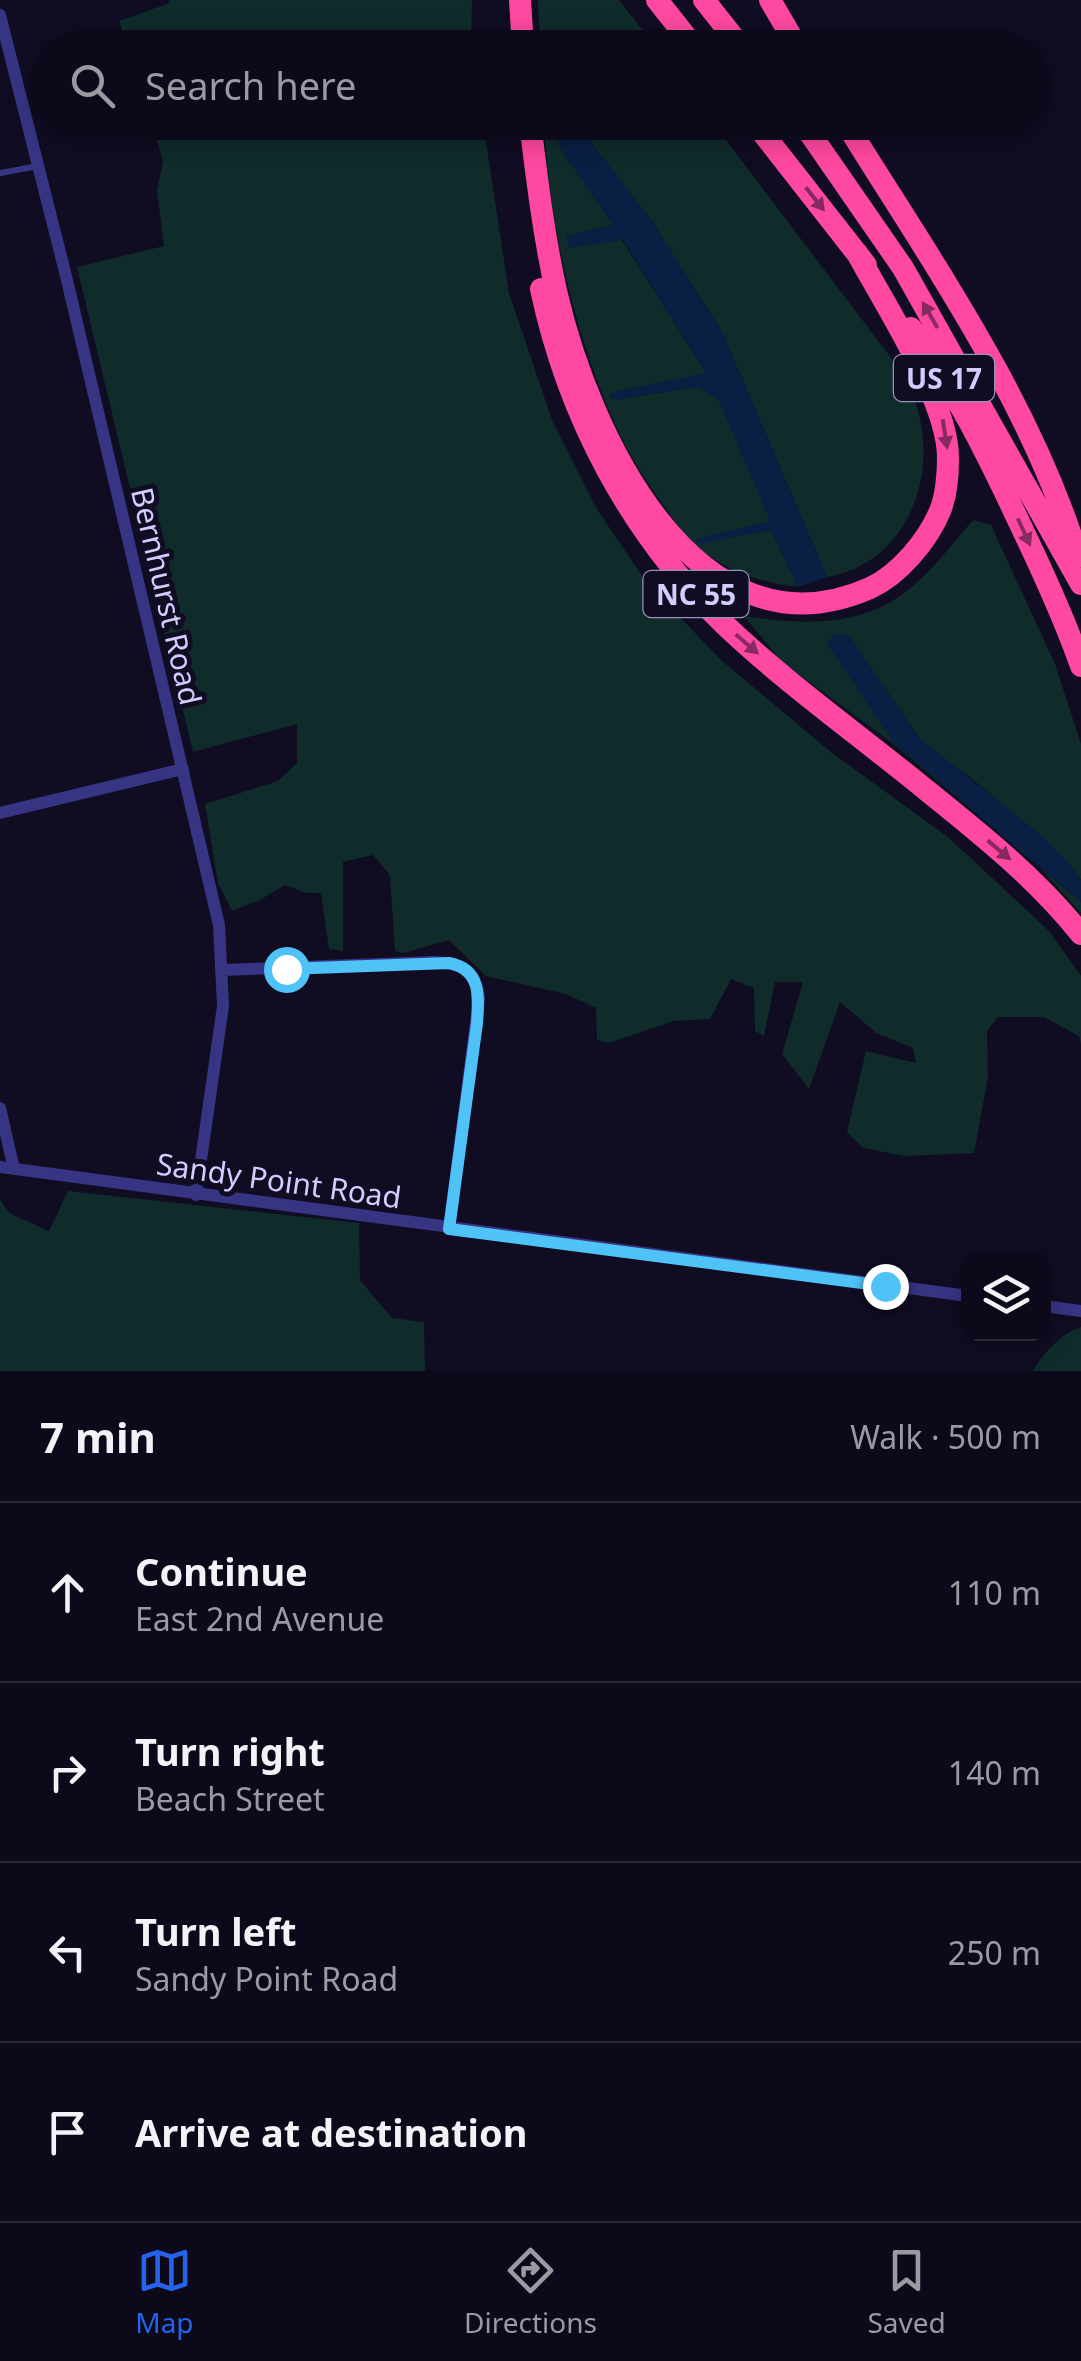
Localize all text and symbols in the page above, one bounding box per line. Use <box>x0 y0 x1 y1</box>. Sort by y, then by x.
search box <box>30 30 1051 140</box>
icon: search <box>65 58 120 113</box>
text: Search here <box>145 59 356 111</box>
one-way arrow <box>804 186 824 212</box>
one-way arrow <box>922 301 939 330</box>
road number: US 17 <box>894 355 994 401</box>
one-way arrow <box>937 419 953 451</box>
street label: Bernhurst Road <box>122 483 212 709</box>
one-way arrow <box>1015 518 1032 547</box>
road number: NC 55 <box>644 571 748 617</box>
one-way arrow <box>735 633 760 655</box>
one-way arrow <box>987 838 1012 860</box>
route start <box>264 947 310 993</box>
street label: Sandy Point Road <box>154 1143 404 1217</box>
map controls <box>961 1251 1051 1341</box>
button: layers <box>961 1251 1051 1341</box>
route end <box>863 1264 909 1310</box>
text: 7 min <box>40 1408 156 1465</box>
text: Walk · 500 m <box>850 1415 1041 1458</box>
text: Continue <box>135 1545 308 1597</box>
icon: ahead <box>40 1565 95 1620</box>
text: 110 m <box>948 1571 1041 1614</box>
text: East 2nd Avenue <box>135 1597 384 1640</box>
text: Turn right <box>135 1725 325 1777</box>
icon: right <box>40 1745 95 1800</box>
text: 140 m <box>948 1751 1041 1794</box>
text: Beach Street <box>135 1777 325 1820</box>
text: Turn left <box>135 1905 297 1957</box>
icon: left <box>40 1925 95 1980</box>
text: 250 m <box>948 1931 1041 1974</box>
text: Sandy Point Road <box>135 1957 398 2000</box>
icon: arrive <box>40 2105 95 2160</box>
text: Arrive at destination <box>135 2106 527 2158</box>
tab: Map <box>135 2243 194 2341</box>
tab: Directions <box>464 2243 597 2341</box>
tab: Saved <box>867 2243 946 2341</box>

